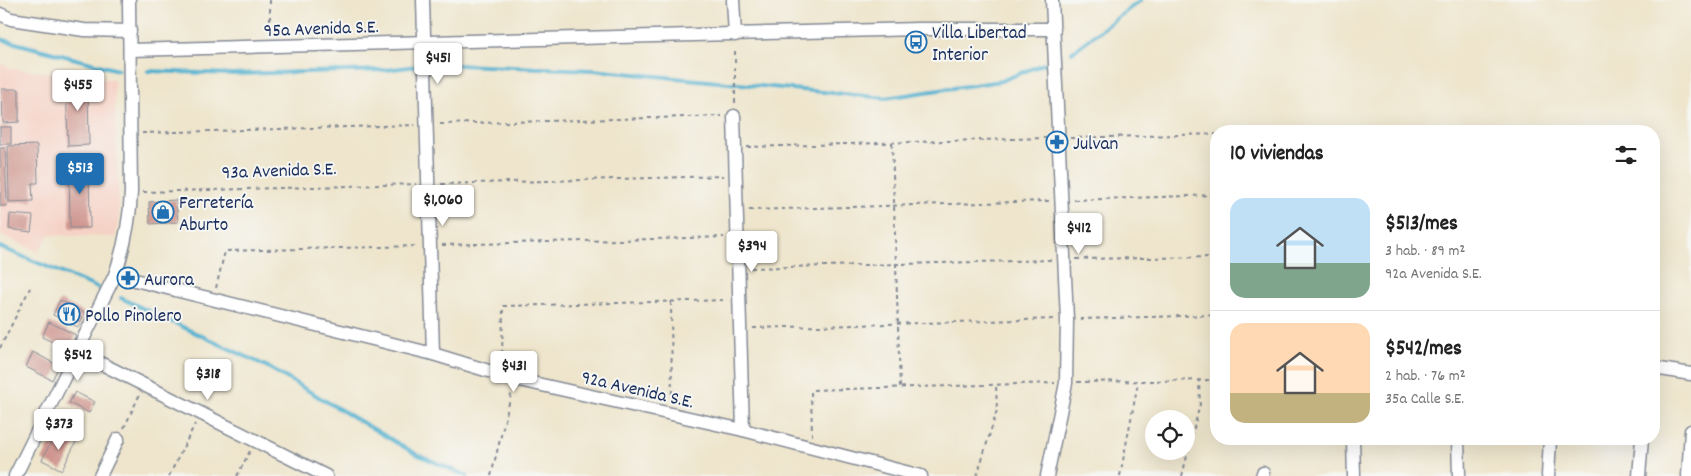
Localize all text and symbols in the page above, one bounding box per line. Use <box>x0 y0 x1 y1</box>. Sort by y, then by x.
street label: 95a Avenida S.E. <box>263 15 379 46</box>
place label: Villa Libertad Interior <box>932 21 1027 70</box>
bus stop icon: Villa Libertad Interior <box>904 30 928 54</box>
pin: $451 <box>408 42 468 85</box>
text: $451 <box>425 47 451 70</box>
pin: $455 <box>48 70 108 112</box>
text: $455 <box>63 74 93 97</box>
pharmacy icon: Julvan <box>1045 130 1069 154</box>
place label: Julvan <box>1073 132 1118 159</box>
text: 10 viviendas <box>1230 140 1324 170</box>
icon: filters <box>1612 141 1640 169</box>
pin: $513 <box>50 152 110 195</box>
text: $513 <box>67 157 93 180</box>
street label: 93a Avenida S.E. <box>221 157 337 188</box>
pin: $1,060 <box>402 184 484 227</box>
text: $1,060 <box>423 189 463 212</box>
place label: Ferretería Aburto <box>179 191 254 240</box>
shop icon: Ferretería Aburto <box>151 200 175 224</box>
text: $513/mes <box>1385 210 1458 240</box>
pin: $412 <box>1049 212 1109 255</box>
text: $412 <box>1066 217 1092 240</box>
icon: home <box>1270 218 1330 278</box>
pin: $394 <box>722 230 782 273</box>
text: $394 <box>737 235 767 258</box>
text: 3 hab. · 89 m² <box>1385 240 1465 263</box>
text: 92a Avenida S.E. <box>1385 263 1482 286</box>
pharmacy icon: Aurora <box>116 266 140 290</box>
place label: Aurora <box>144 268 195 295</box>
restaurant icon: Pollo Pinolero <box>57 302 81 326</box>
place label: Pollo Pinolero <box>85 304 182 331</box>
text: $542/mes <box>1385 335 1462 365</box>
pin: $542 <box>48 340 108 382</box>
icon: home <box>1270 343 1330 403</box>
text: $542 <box>63 344 93 367</box>
pin: $431 <box>484 350 544 393</box>
text: $431 <box>501 355 527 378</box>
pin: $318 <box>178 358 238 401</box>
text: $318 <box>195 363 221 386</box>
street label: 92a Avenida S.E. <box>578 365 696 417</box>
text: 2 hab. · 76 m² <box>1385 365 1466 388</box>
text: 35a Calle S.E. <box>1385 388 1464 411</box>
pin: $373 <box>29 408 89 451</box>
map controls <box>1145 410 1195 460</box>
button: locate <box>1145 410 1195 460</box>
text: $373 <box>45 413 73 436</box>

